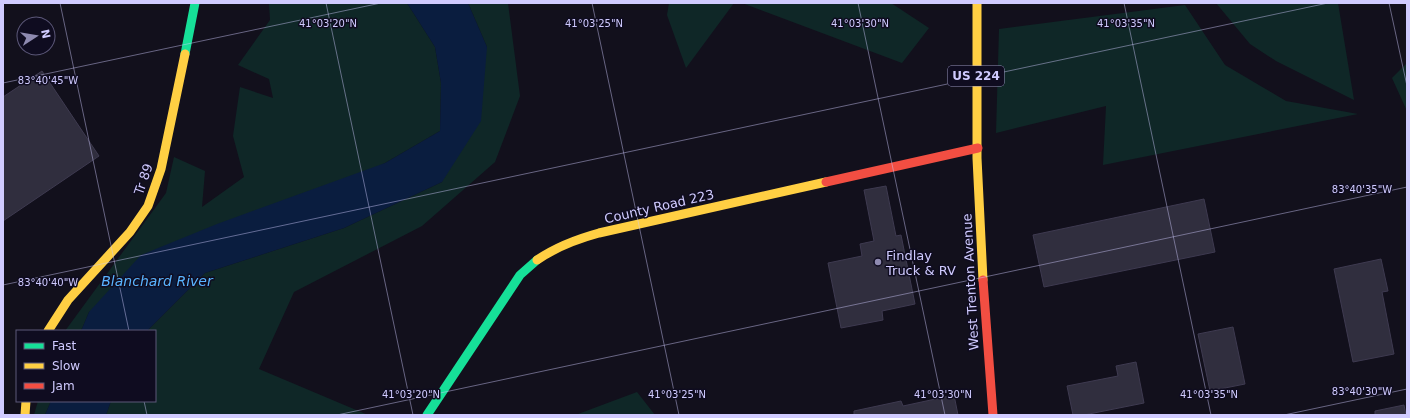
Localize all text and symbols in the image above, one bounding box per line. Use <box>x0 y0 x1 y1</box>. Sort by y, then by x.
north arrow <box>16 16 56 56</box>
text: 41°03'20"N <box>299 18 357 29</box>
text: 41°03'25"N <box>565 18 623 29</box>
text: 41°03'30"N <box>831 18 889 29</box>
text: 41°03'35"N <box>1097 18 1155 29</box>
text: N <box>38 28 53 40</box>
road number: US 224 <box>948 66 1004 86</box>
text: 83°40'45"W <box>18 75 78 86</box>
street label: Tr 89 <box>131 162 156 198</box>
text: 83°40'35"W <box>1332 184 1392 195</box>
street label: County Road 223 <box>603 187 715 226</box>
street label: West Trenton Avenue <box>959 213 982 351</box>
place label: Findlay Truck & RV <box>885 248 956 278</box>
marker: Findlay Truck & RV <box>873 257 883 267</box>
water label: Blanchard River <box>101 273 214 289</box>
text: 83°40'40"W <box>18 277 78 288</box>
legend <box>16 330 156 402</box>
text: Fast <box>52 339 76 353</box>
text: Slow <box>52 359 80 373</box>
text: Jam <box>51 379 75 393</box>
text: 83°40'30"W <box>1332 386 1392 397</box>
text: 41°03'20"N <box>382 389 440 400</box>
text: 41°03'25"N <box>648 389 706 400</box>
text: 41°03'30"N <box>914 389 972 400</box>
text: 41°03'35"N <box>1180 389 1238 400</box>

